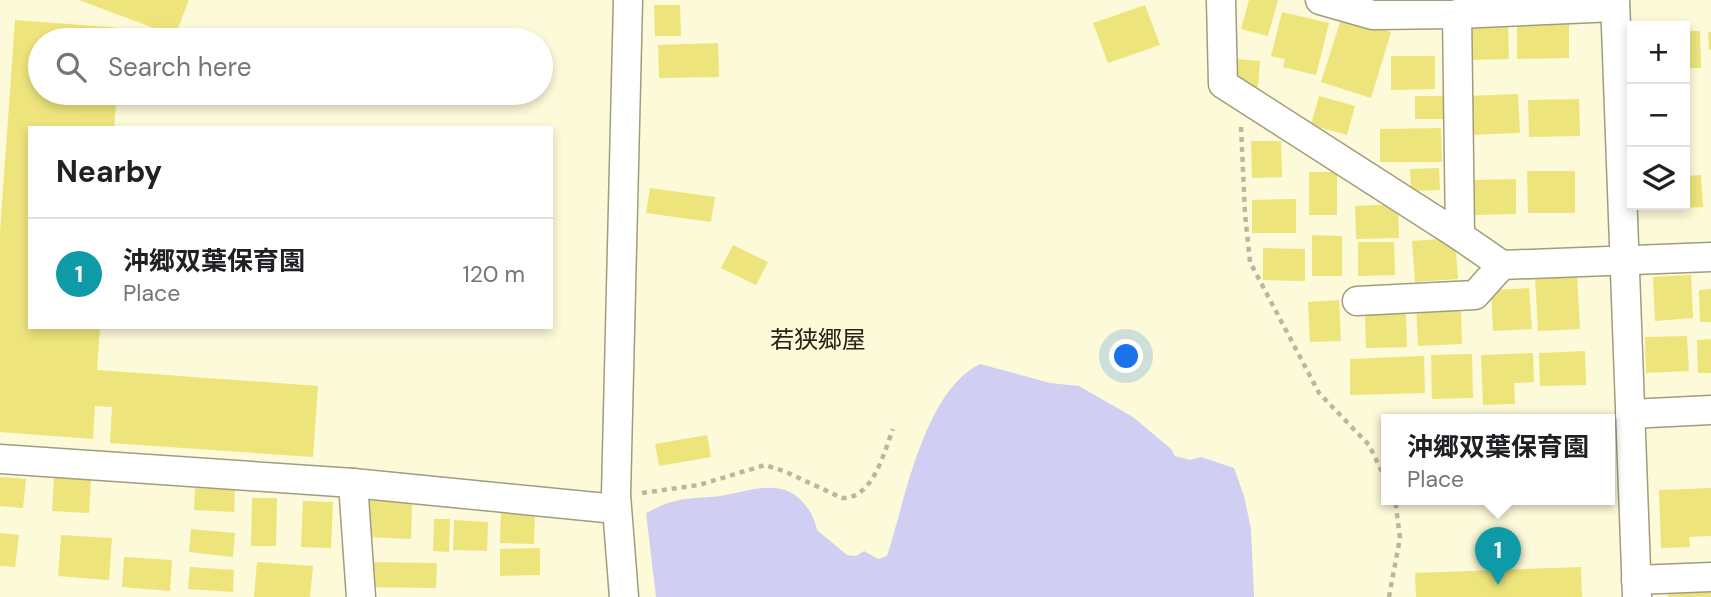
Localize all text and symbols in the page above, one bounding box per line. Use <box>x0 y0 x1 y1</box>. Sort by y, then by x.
map controls <box>1627 21 1690 210</box>
button: + <box>1627 21 1690 84</box>
search box <box>28 28 553 105</box>
icon: search <box>52 48 90 86</box>
text: Search here <box>108 50 251 84</box>
button: − <box>1627 84 1690 147</box>
button: layers <box>1627 147 1690 210</box>
text: Nearby <box>56 152 162 191</box>
text: 沖郷双葉保育園 <box>123 244 305 278</box>
text: 1 <box>75 259 83 289</box>
text: 120 m <box>462 259 525 289</box>
text: Place <box>123 278 180 308</box>
district label: 若狭郷屋 <box>770 324 866 355</box>
your location <box>1109 339 1143 373</box>
popup <box>1381 414 1615 505</box>
text: 沖郷双葉保育園 <box>1407 430 1589 464</box>
text: Place <box>1407 464 1464 494</box>
pin: 1 <box>1475 527 1521 585</box>

